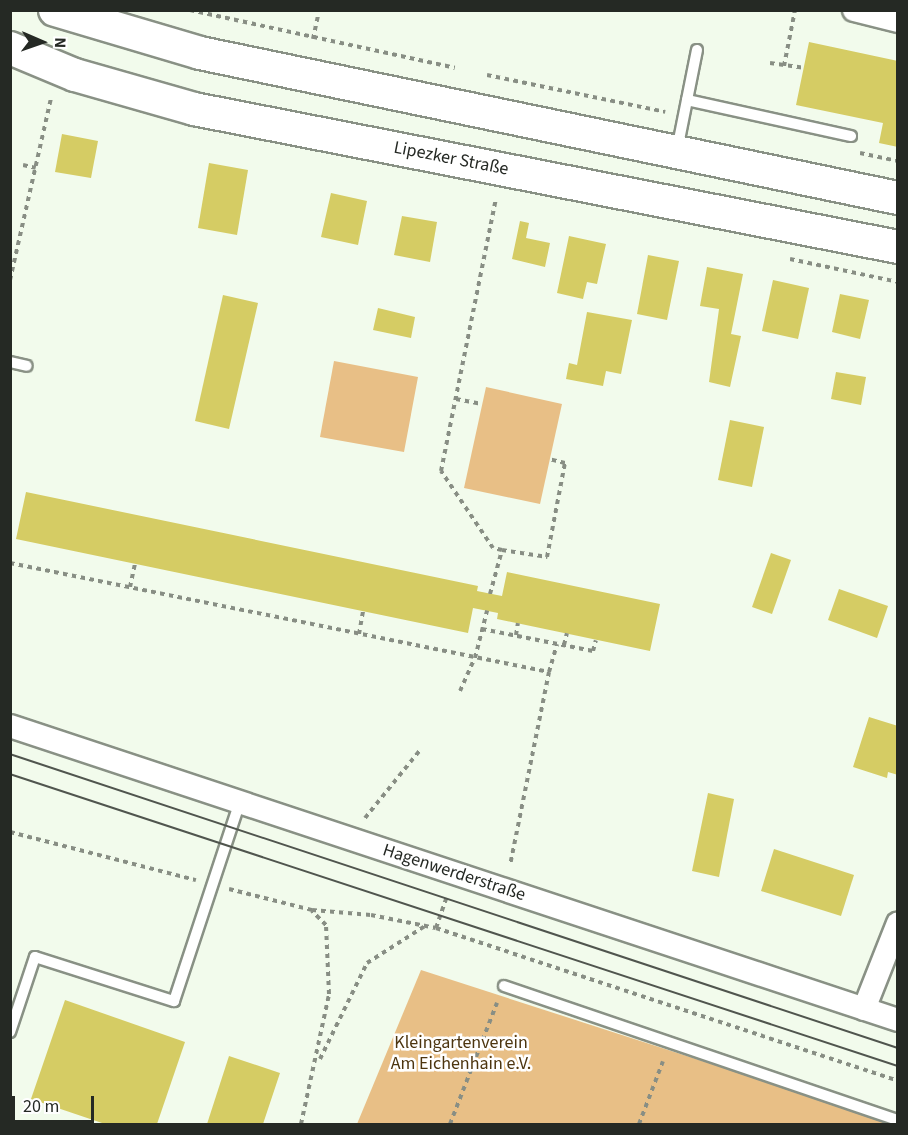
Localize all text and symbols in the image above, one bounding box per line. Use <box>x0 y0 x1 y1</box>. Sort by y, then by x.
north arrow <box>12 12 72 72</box>
text: N <box>49 37 71 48</box>
street label: Lipezker Straße <box>392 137 510 181</box>
street label: Hagenwerderstraße <box>380 840 528 906</box>
park label: Kleingartenverein Am Eichenhain e.V. <box>391 1033 531 1076</box>
scale bar <box>15 1084 98 1122</box>
text: 20 m <box>23 1094 59 1119</box>

